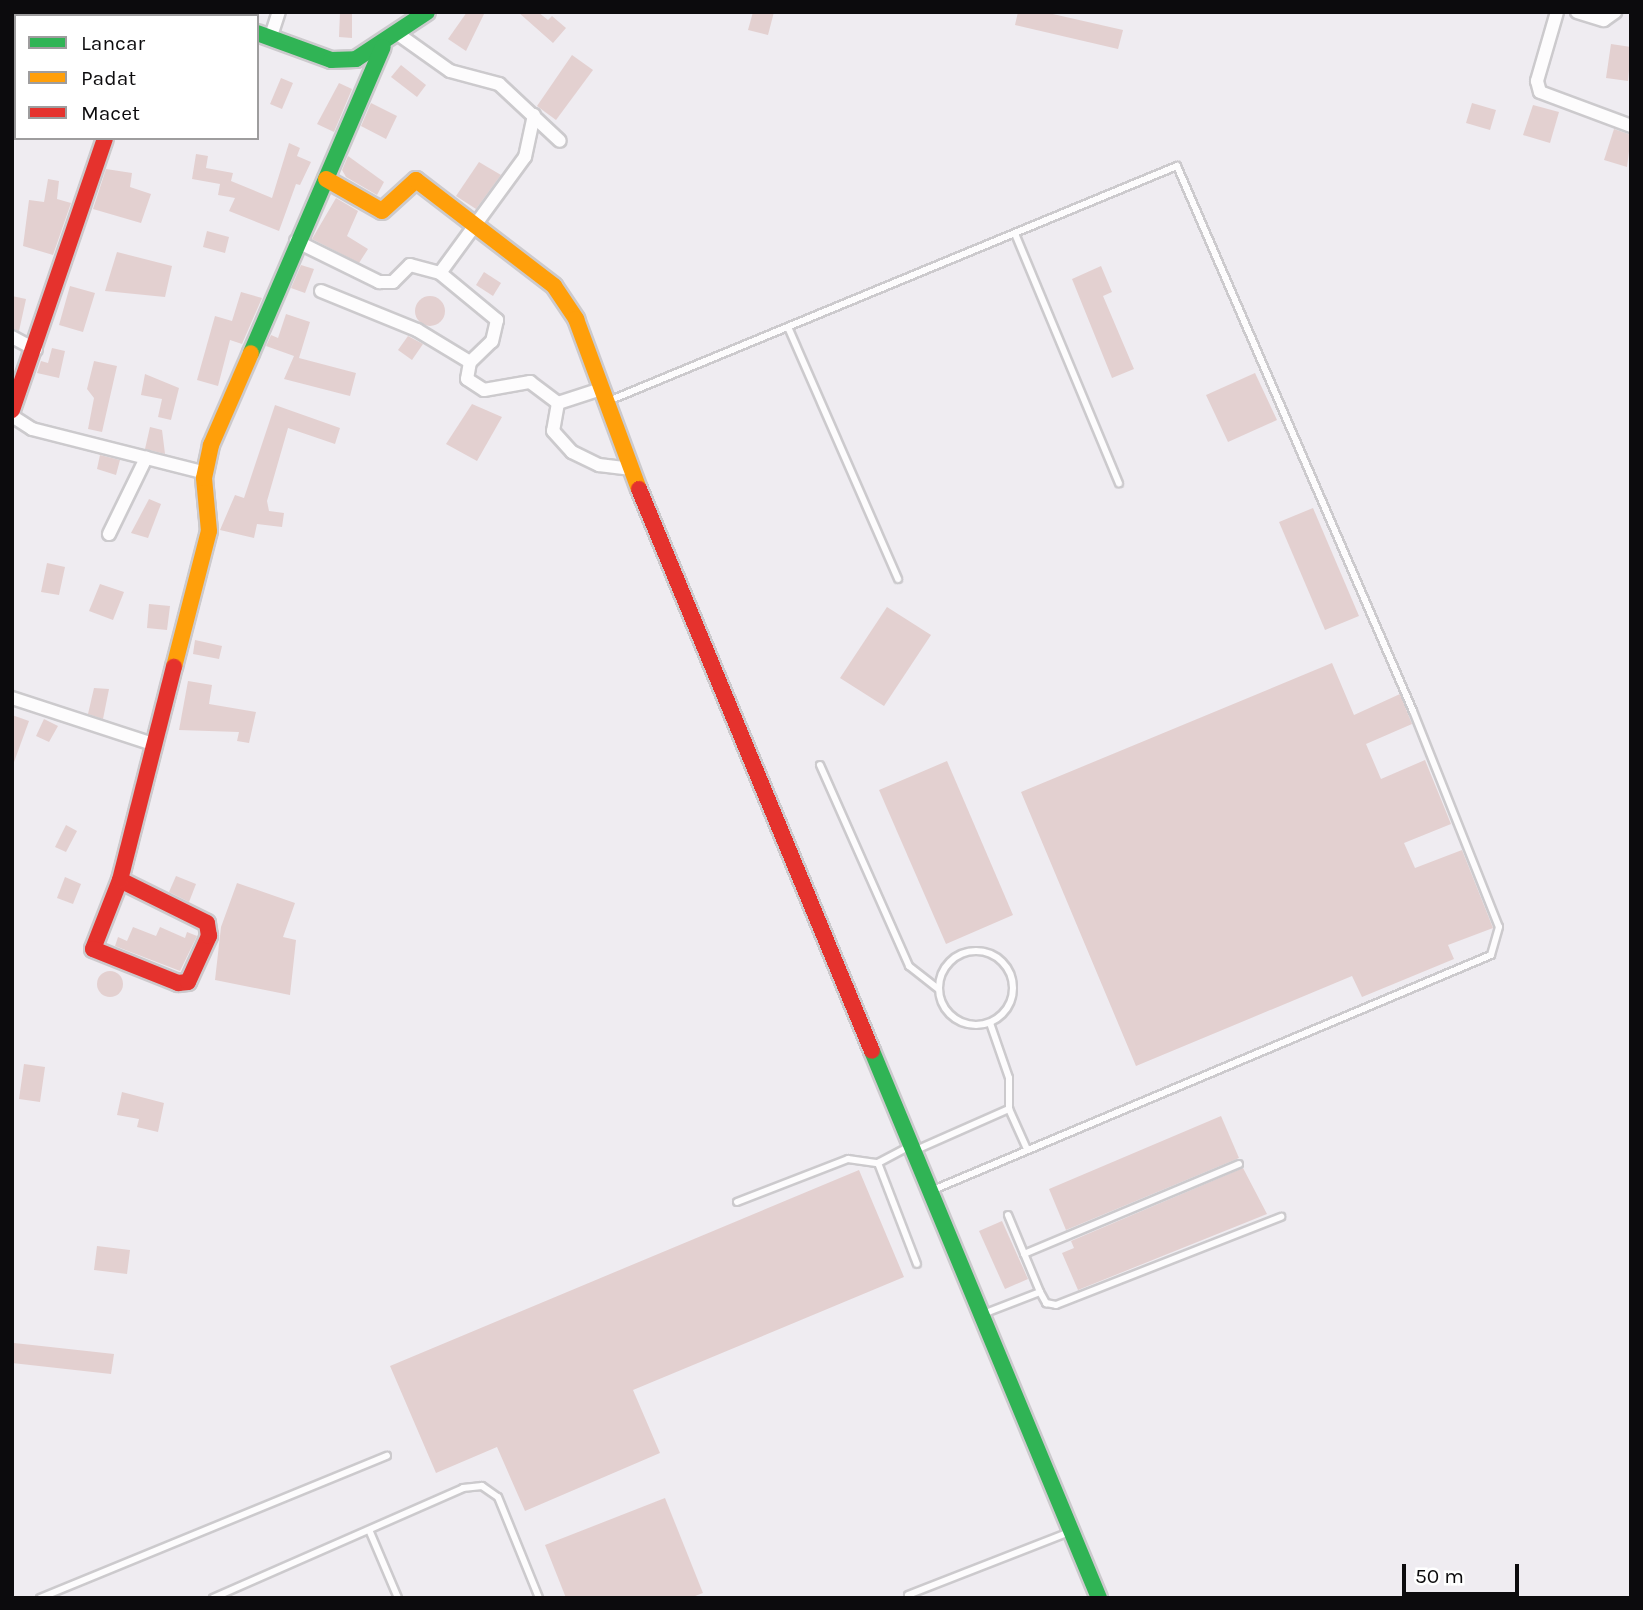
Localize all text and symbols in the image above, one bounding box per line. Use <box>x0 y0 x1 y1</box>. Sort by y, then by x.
legend <box>14 14 259 140</box>
text: Lancar <box>81 31 145 55</box>
text: Padat <box>81 66 136 90</box>
text: Macet <box>81 101 140 125</box>
scale bar <box>1405 1550 1522 1594</box>
text: 50 m <box>1415 1564 1464 1588</box>

